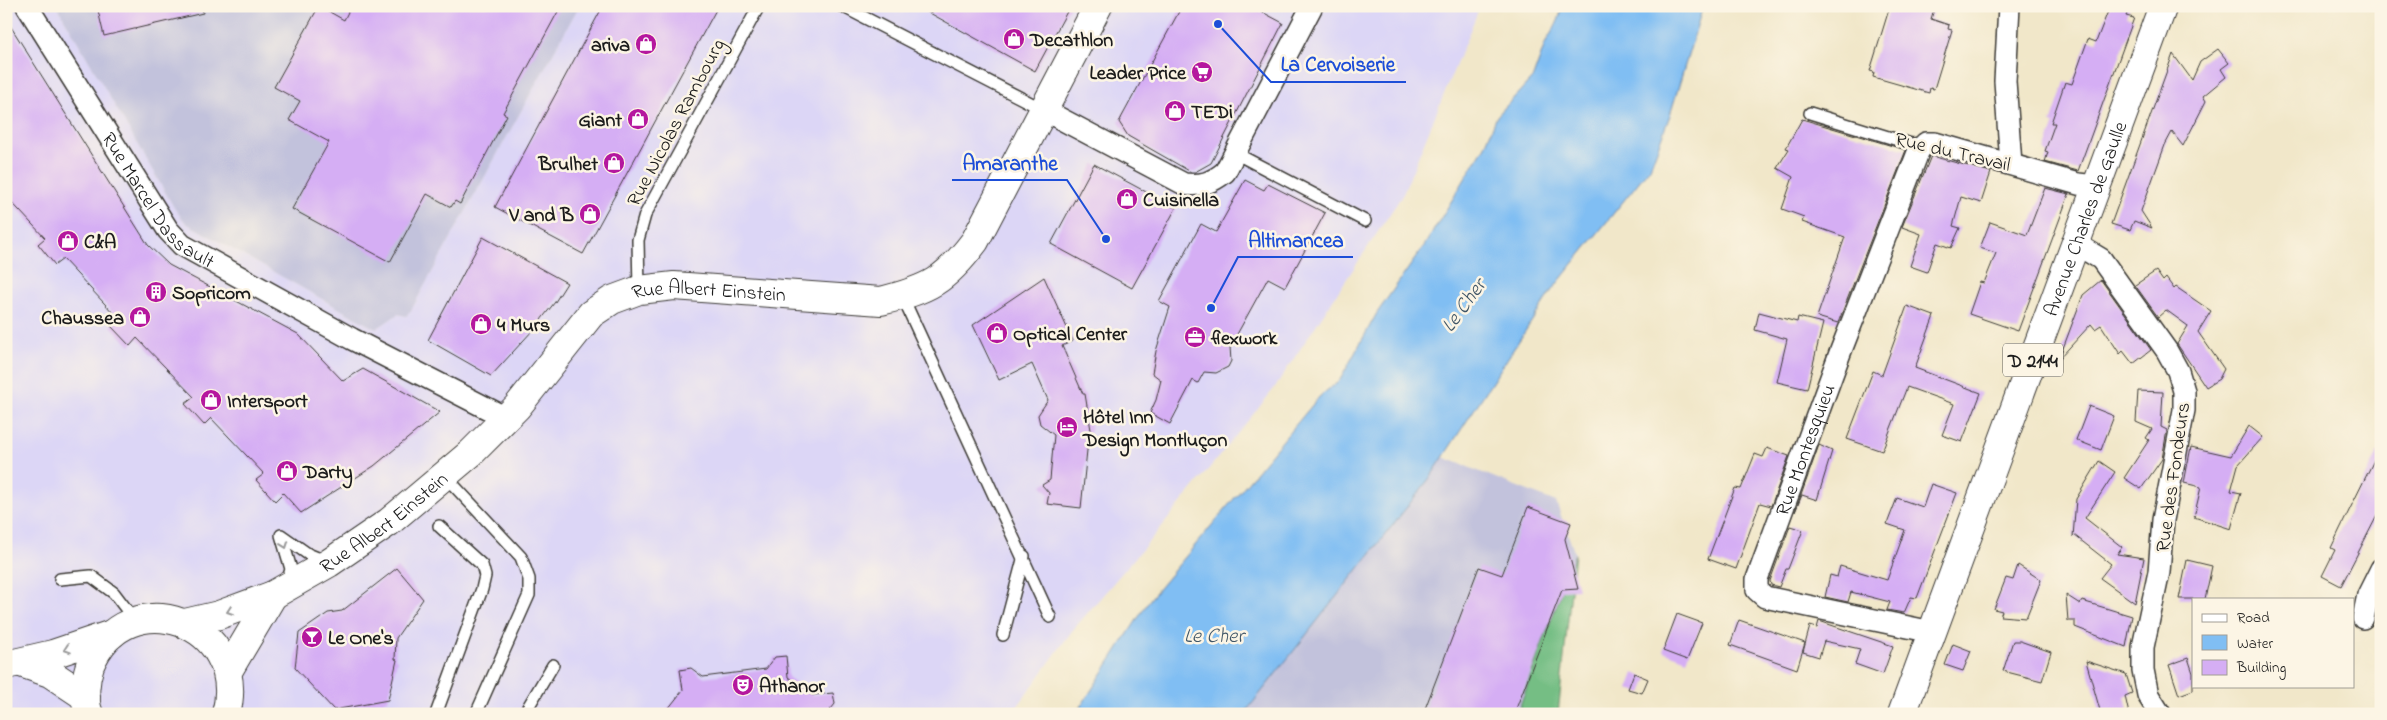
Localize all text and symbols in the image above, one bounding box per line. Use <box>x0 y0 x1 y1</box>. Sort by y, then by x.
shop icon: Decathlon <box>1002 27 1026 51</box>
place label: Decathlon <box>1029 27 1113 56</box>
place label: ariva <box>591 32 630 61</box>
shop icon: ariva <box>634 32 658 56</box>
street label: Rue Nicolas Rambourg <box>621 34 735 213</box>
callout: La Cervoiserie <box>1271 46 1406 82</box>
text: La Cervoiserie <box>1281 51 1396 81</box>
place label: Leader Price <box>1089 60 1187 89</box>
supermarket icon: Leader Price <box>1190 60 1214 84</box>
shop icon: TEDi <box>1163 99 1187 123</box>
place label: TEDi <box>1191 99 1233 128</box>
place label: Giant <box>578 107 622 136</box>
shop icon: Giant <box>626 107 650 131</box>
street label: Avenue Charles de Gaulle <box>2038 118 2136 321</box>
street label: Rue du Travail <box>1892 126 2013 181</box>
street label: Rue Marcel Dassault <box>93 127 219 277</box>
callout: Amaranthe <box>952 144 1067 180</box>
text: Amaranthe <box>962 150 1058 180</box>
place label: Brulhet <box>537 151 598 180</box>
shop icon: Brulhet <box>602 151 626 175</box>
shop icon: Cuisinella <box>1115 187 1139 211</box>
place label: Cuisinella <box>1143 187 1219 216</box>
place label: V and B <box>508 202 575 231</box>
shop icon: V and B <box>578 202 602 226</box>
callout: Altimancea <box>1238 221 1353 257</box>
text: Altimancea <box>1248 227 1344 257</box>
shop icon: C&A <box>56 229 80 253</box>
place label: C&A <box>84 229 116 258</box>
water label: Le Cher <box>1435 271 1496 339</box>
street label: Rue Albert Einstein <box>628 274 787 311</box>
building icon: Sopricom <box>144 280 168 304</box>
place label: Sopricom <box>172 280 251 309</box>
place label: Chaussea <box>41 305 124 334</box>
shop icon: Chaussea <box>128 305 152 329</box>
shop icon: 4 Murs <box>469 312 493 336</box>
place label: 4 Murs <box>497 312 550 341</box>
shop icon: Optical Center <box>985 321 1009 345</box>
place label: Optical Center <box>1013 321 1128 350</box>
office icon: flexwork <box>1183 325 1207 349</box>
place label: flexwork <box>1210 325 1279 354</box>
road number: D 2144 <box>2003 344 2063 376</box>
street label: Rue Montesquieu <box>1769 381 1844 521</box>
shop icon: Intersport <box>199 388 223 412</box>
place label: Intersport <box>227 388 308 417</box>
street label: Rue des Fondeurs <box>2150 400 2199 554</box>
place label: Hôtel Inn Design Montluçon <box>1082 404 1227 457</box>
hotel icon: Hôtel Inn Design Montluçon <box>1055 415 1079 439</box>
shop icon: Darty <box>275 459 299 483</box>
place label: Darty <box>302 459 353 489</box>
street label: Rue Albert Einstein <box>315 466 456 582</box>
one-way arrow <box>279 540 289 549</box>
legend <box>2192 598 2354 688</box>
one-way arrow <box>226 605 234 615</box>
text: Road <box>2237 607 2270 629</box>
water label: Le Cher <box>1184 622 1246 652</box>
bar icon: Le One's <box>300 625 324 649</box>
place label: Le One's <box>328 625 394 654</box>
text: Water <box>2237 633 2273 655</box>
one-way arrow <box>63 643 71 653</box>
text: Building <box>2236 657 2286 680</box>
theatre icon: Athanor <box>731 673 755 697</box>
place label: Athanor <box>759 673 826 702</box>

